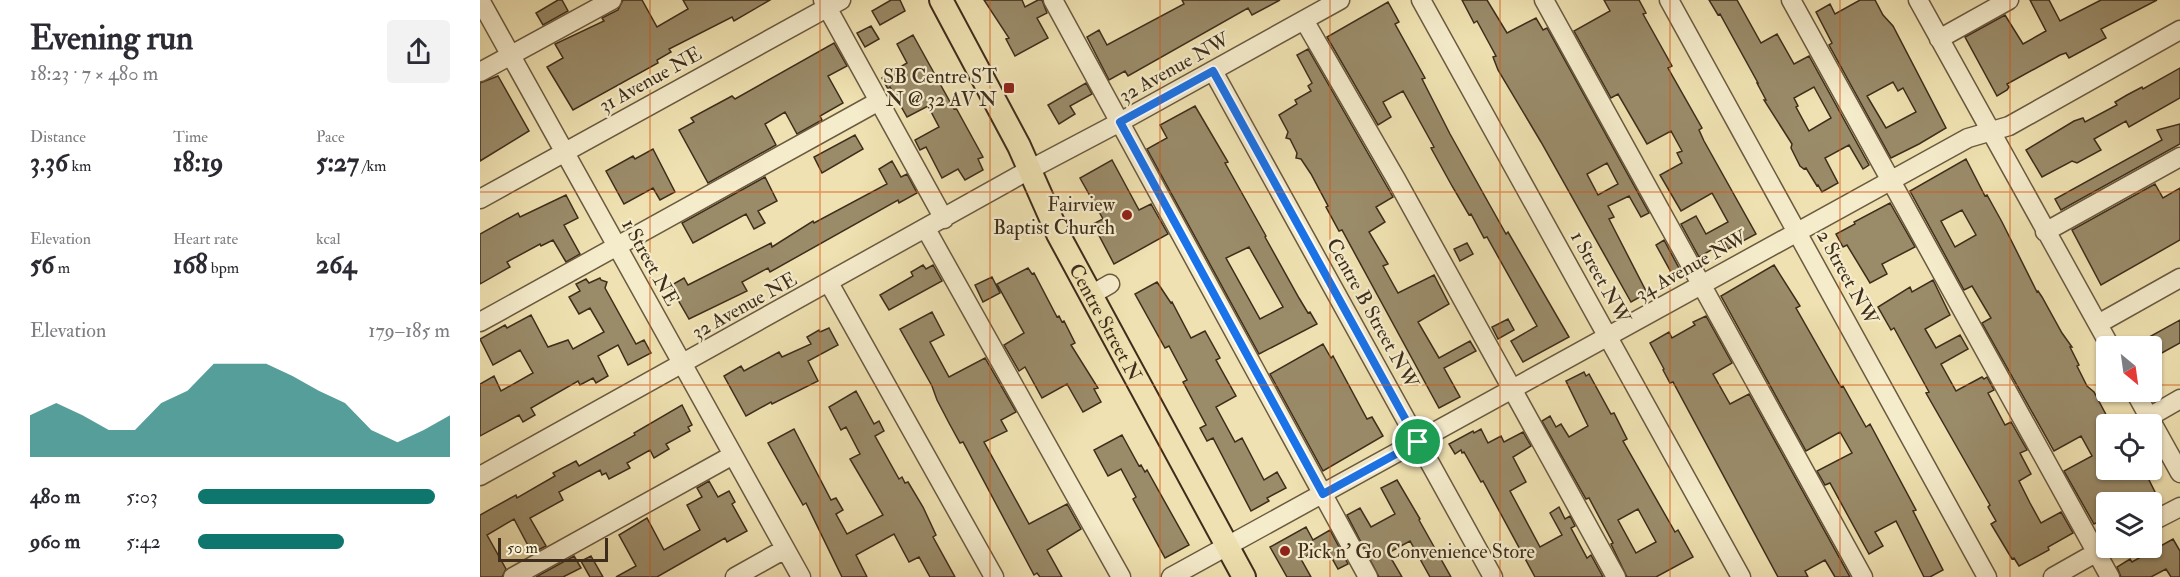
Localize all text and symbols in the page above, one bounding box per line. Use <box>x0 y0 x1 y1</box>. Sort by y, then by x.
text: Evening run <box>30 18 193 59</box>
button: share <box>387 20 450 83</box>
street label: 32 Avenue NW <box>1115 27 1234 108</box>
street label: 31 Avenue NE <box>595 41 706 118</box>
text: 18:23 · 7 × 480 m <box>30 61 158 86</box>
place label: SB Centre ST N @ 32 AV N <box>883 64 997 112</box>
marker: SB Centre ST N @ 32 AV N <box>1002 81 1016 95</box>
text: Distance <box>30 127 86 147</box>
text: Time <box>173 127 208 147</box>
text: Pace <box>316 127 345 147</box>
text: 3.36 <box>30 147 68 179</box>
text: 18:19 <box>173 147 223 179</box>
text: 5:27 <box>316 147 359 179</box>
text: km <box>68 156 92 176</box>
text: /km <box>359 156 386 176</box>
place label: Fairview Baptist Church <box>993 192 1116 241</box>
marker: Fairview Baptist Church <box>1120 208 1134 222</box>
street label: 1 Street NE <box>616 214 685 310</box>
street label: 34 Avenue NW <box>1631 224 1752 306</box>
street label: 2 Street NW <box>1811 225 1884 330</box>
street label: 1 Street NW <box>1565 227 1637 328</box>
text: Elevation <box>30 229 91 249</box>
text: Heart rate <box>173 229 238 249</box>
text: kcal <box>316 229 341 249</box>
street label: Centre B Street NW <box>1321 234 1424 393</box>
text: 56 <box>30 249 54 281</box>
text: 168 <box>173 249 207 281</box>
text: 264 <box>316 249 356 281</box>
text: m <box>54 258 70 278</box>
text: bpm <box>207 258 239 278</box>
street label: Centre Street N <box>1063 259 1147 386</box>
street label: 32 Avenue NE <box>687 266 801 345</box>
text: Elevation <box>30 318 106 343</box>
text: 179–185 m <box>368 318 450 343</box>
north arrow <box>2096 336 2162 402</box>
map controls <box>2096 336 2162 558</box>
button: locate <box>2096 414 2162 480</box>
pin <box>1392 416 1443 467</box>
icon: arrive <box>1401 425 1434 458</box>
text: 480 m <box>30 484 80 509</box>
text: 5:03 <box>126 484 158 509</box>
button: layers <box>2096 492 2162 558</box>
text: 960 m <box>30 529 80 554</box>
text: 5:42 <box>126 529 161 554</box>
scale bar <box>498 535 608 562</box>
text: 50 m <box>507 538 538 558</box>
place label: Pick n' Go Convenience Store <box>1297 539 1535 564</box>
marker: Pick n' Go Convenience Store <box>1278 544 1292 558</box>

